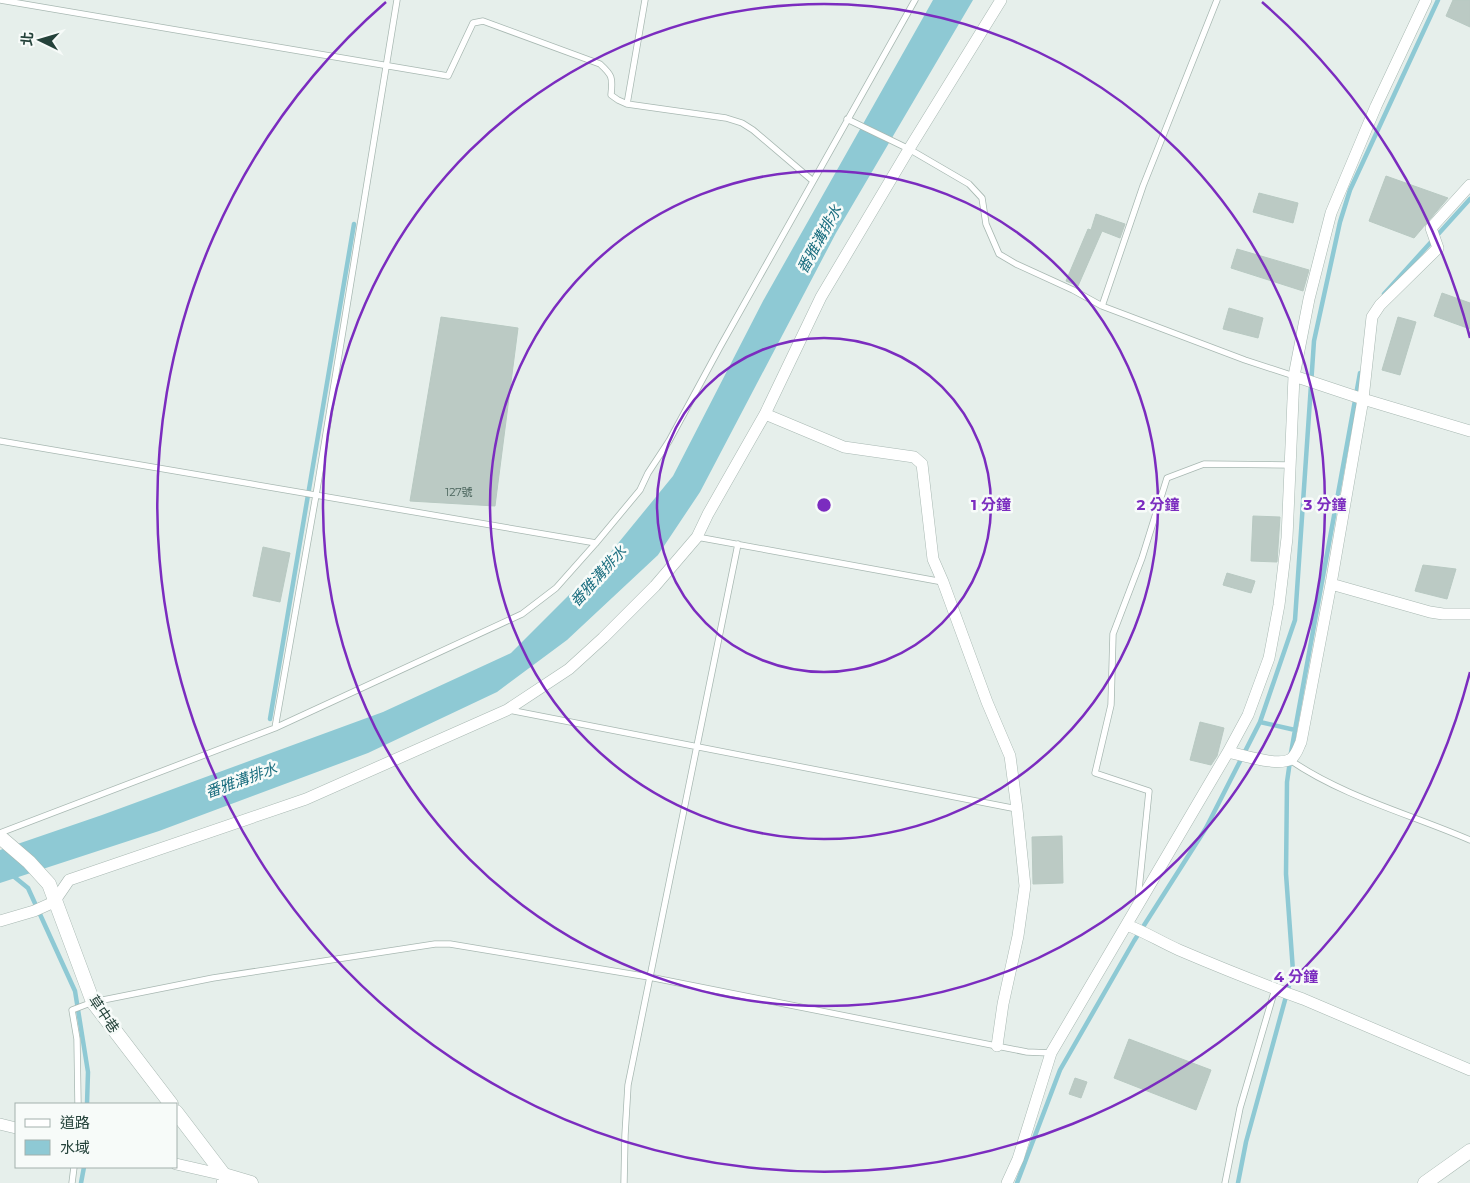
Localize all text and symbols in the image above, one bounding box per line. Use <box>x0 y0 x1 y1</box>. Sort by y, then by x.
north arrow <box>15 15 65 65</box>
text: 北 <box>17 31 37 47</box>
water label: 番雅溝排水 <box>793 201 846 276</box>
house number: 127號 <box>445 485 473 499</box>
text: 1 分鐘 <box>971 495 1011 514</box>
text: 2 分鐘 <box>1136 495 1180 514</box>
text: 3 分鐘 <box>1302 495 1347 514</box>
centre of rings <box>815 496 833 514</box>
water label: 番雅溝排水 <box>566 541 631 610</box>
water label: 番雅溝排水 <box>203 758 280 802</box>
text: 4 分鐘 <box>1274 967 1318 986</box>
street label: 草中巷 <box>85 992 123 1036</box>
legend <box>15 1103 178 1168</box>
text: 道路 <box>60 1113 90 1132</box>
text: 水域 <box>60 1138 90 1157</box>

